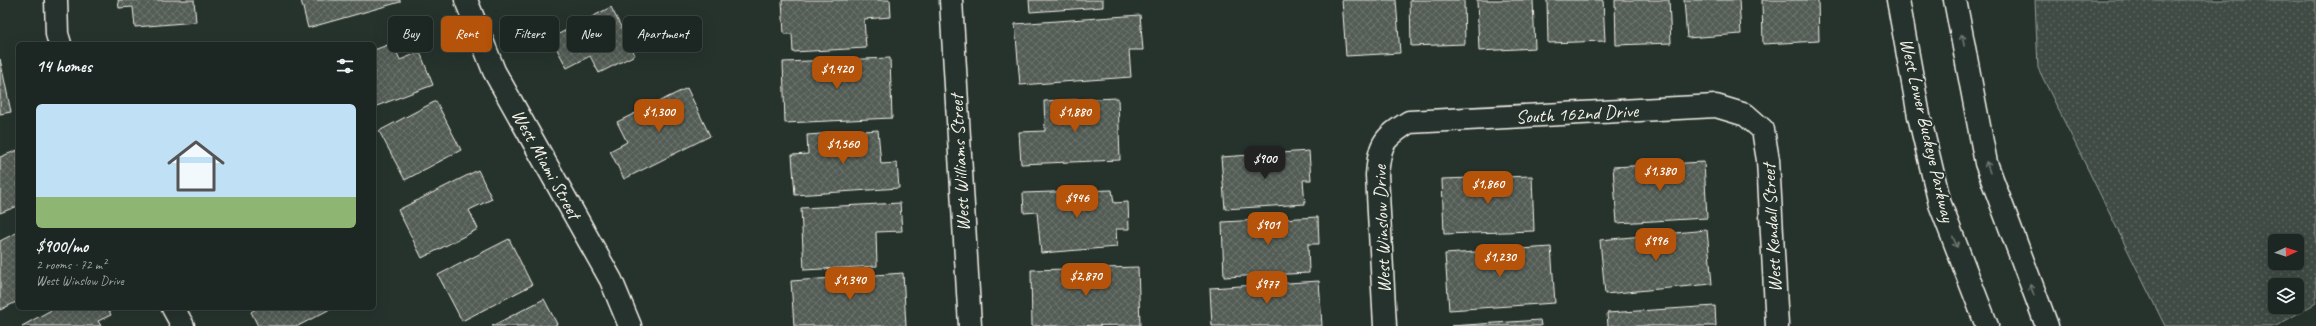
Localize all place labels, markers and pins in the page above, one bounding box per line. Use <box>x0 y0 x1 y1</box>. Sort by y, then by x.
pin: $1,420 <box>804 56 870 90</box>
pin: $1,300 <box>626 99 692 133</box>
pin: $1,880 <box>1042 99 1108 133</box>
pin: $1,560 <box>810 131 876 165</box>
pin: $900 <box>1241 146 1289 180</box>
pin: $1,380 <box>1627 158 1693 192</box>
pin: $1,860 <box>1455 171 1521 205</box>
pin: $946 <box>1053 185 1101 219</box>
pin: $901 <box>1244 212 1292 246</box>
pin: $996 <box>1632 228 1680 262</box>
pin: $1,230 <box>1467 244 1533 278</box>
pin: $2,870 <box>1053 263 1119 297</box>
pin: $1,340 <box>817 267 883 301</box>
pin: $977 <box>1243 271 1291 305</box>

